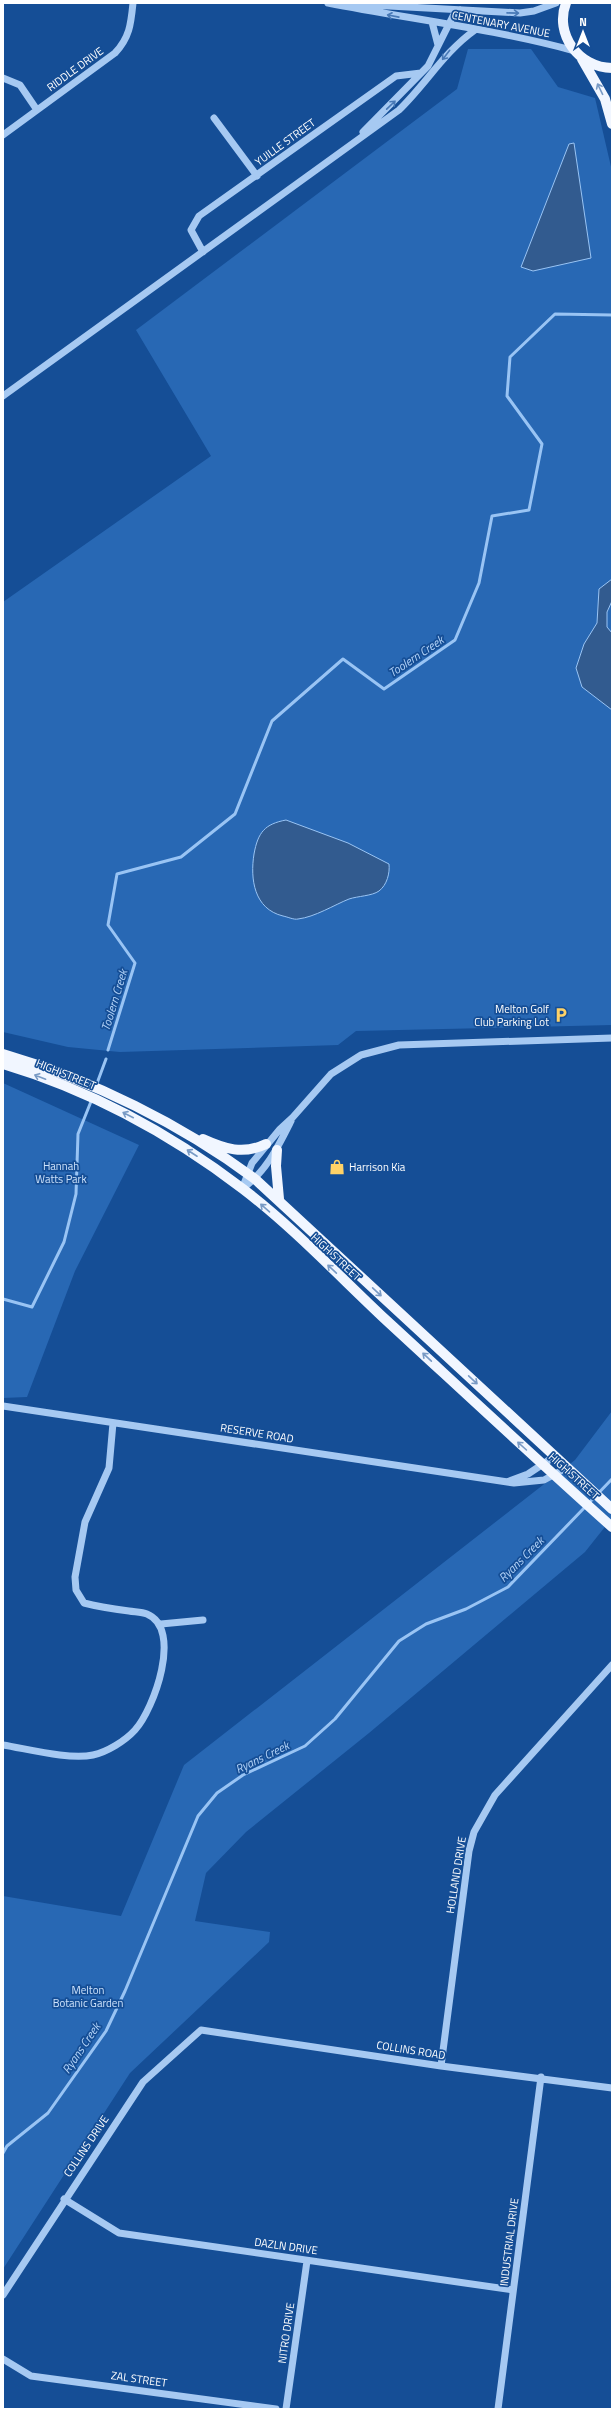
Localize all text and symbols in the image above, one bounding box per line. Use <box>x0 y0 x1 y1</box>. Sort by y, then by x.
street label: CENTENARY AVENUE <box>451 7 551 41</box>
one-way arrow <box>506 9 519 17</box>
one-way arrow <box>387 11 400 19</box>
north arrow <box>563 12 603 52</box>
text: N <box>579 14 587 30</box>
street label: RIDDLE DRIVE <box>43 43 107 95</box>
one-way arrow <box>442 50 450 61</box>
one-way arrow <box>596 83 603 95</box>
one-way arrow <box>386 100 396 110</box>
street label: YUILLE STREET <box>251 114 319 169</box>
water label: Toolern Creek <box>384 630 449 682</box>
water label: Toolern Creek <box>96 965 133 1033</box>
place label: Melton Golf Club Parking Lot <box>474 1001 549 1030</box>
parking icon: Melton Golf Club Parking Lot <box>552 1006 570 1024</box>
street label: HIGH STREET <box>34 1055 99 1093</box>
one-way arrow <box>34 1072 46 1080</box>
one-way arrow <box>122 1111 134 1118</box>
one-way arrow <box>186 1149 198 1157</box>
park label: Hannah Watts Park <box>35 1158 87 1187</box>
shop icon: Harrison Kia <box>328 1158 346 1176</box>
place label: Harrison Kia <box>349 1159 406 1175</box>
one-way arrow <box>260 1204 271 1213</box>
street label: HIGH STREET <box>307 1230 365 1285</box>
one-way arrow <box>327 1264 337 1274</box>
one-way arrow <box>372 1287 382 1296</box>
one-way arrow <box>422 1353 432 1362</box>
one-way arrow <box>467 1375 477 1384</box>
street label: RESERVE ROAD <box>219 1419 295 1447</box>
one-way arrow <box>517 1441 527 1450</box>
street label: HIGH STREET <box>545 1449 603 1503</box>
water label: Ryans Creek <box>494 1531 549 1586</box>
water label: Ryans Creek <box>232 1735 294 1778</box>
street label: HOLLAND DRIVE <box>442 1835 470 1915</box>
park label: Melton Botanic Garden <box>53 1982 123 2011</box>
water label: Ryans Creek <box>57 2017 106 2077</box>
street label: COLLINS ROAD <box>375 2037 447 2063</box>
street label: COLLINS DRIVE <box>59 2112 113 2180</box>
street label: INDUSTRIAL DRIVE <box>496 2197 522 2287</box>
street label: DAZLN DRIVE <box>253 2234 319 2258</box>
street label: NITRO DRIVE <box>274 2301 298 2365</box>
street label: ZAL STREET <box>110 2367 168 2391</box>

